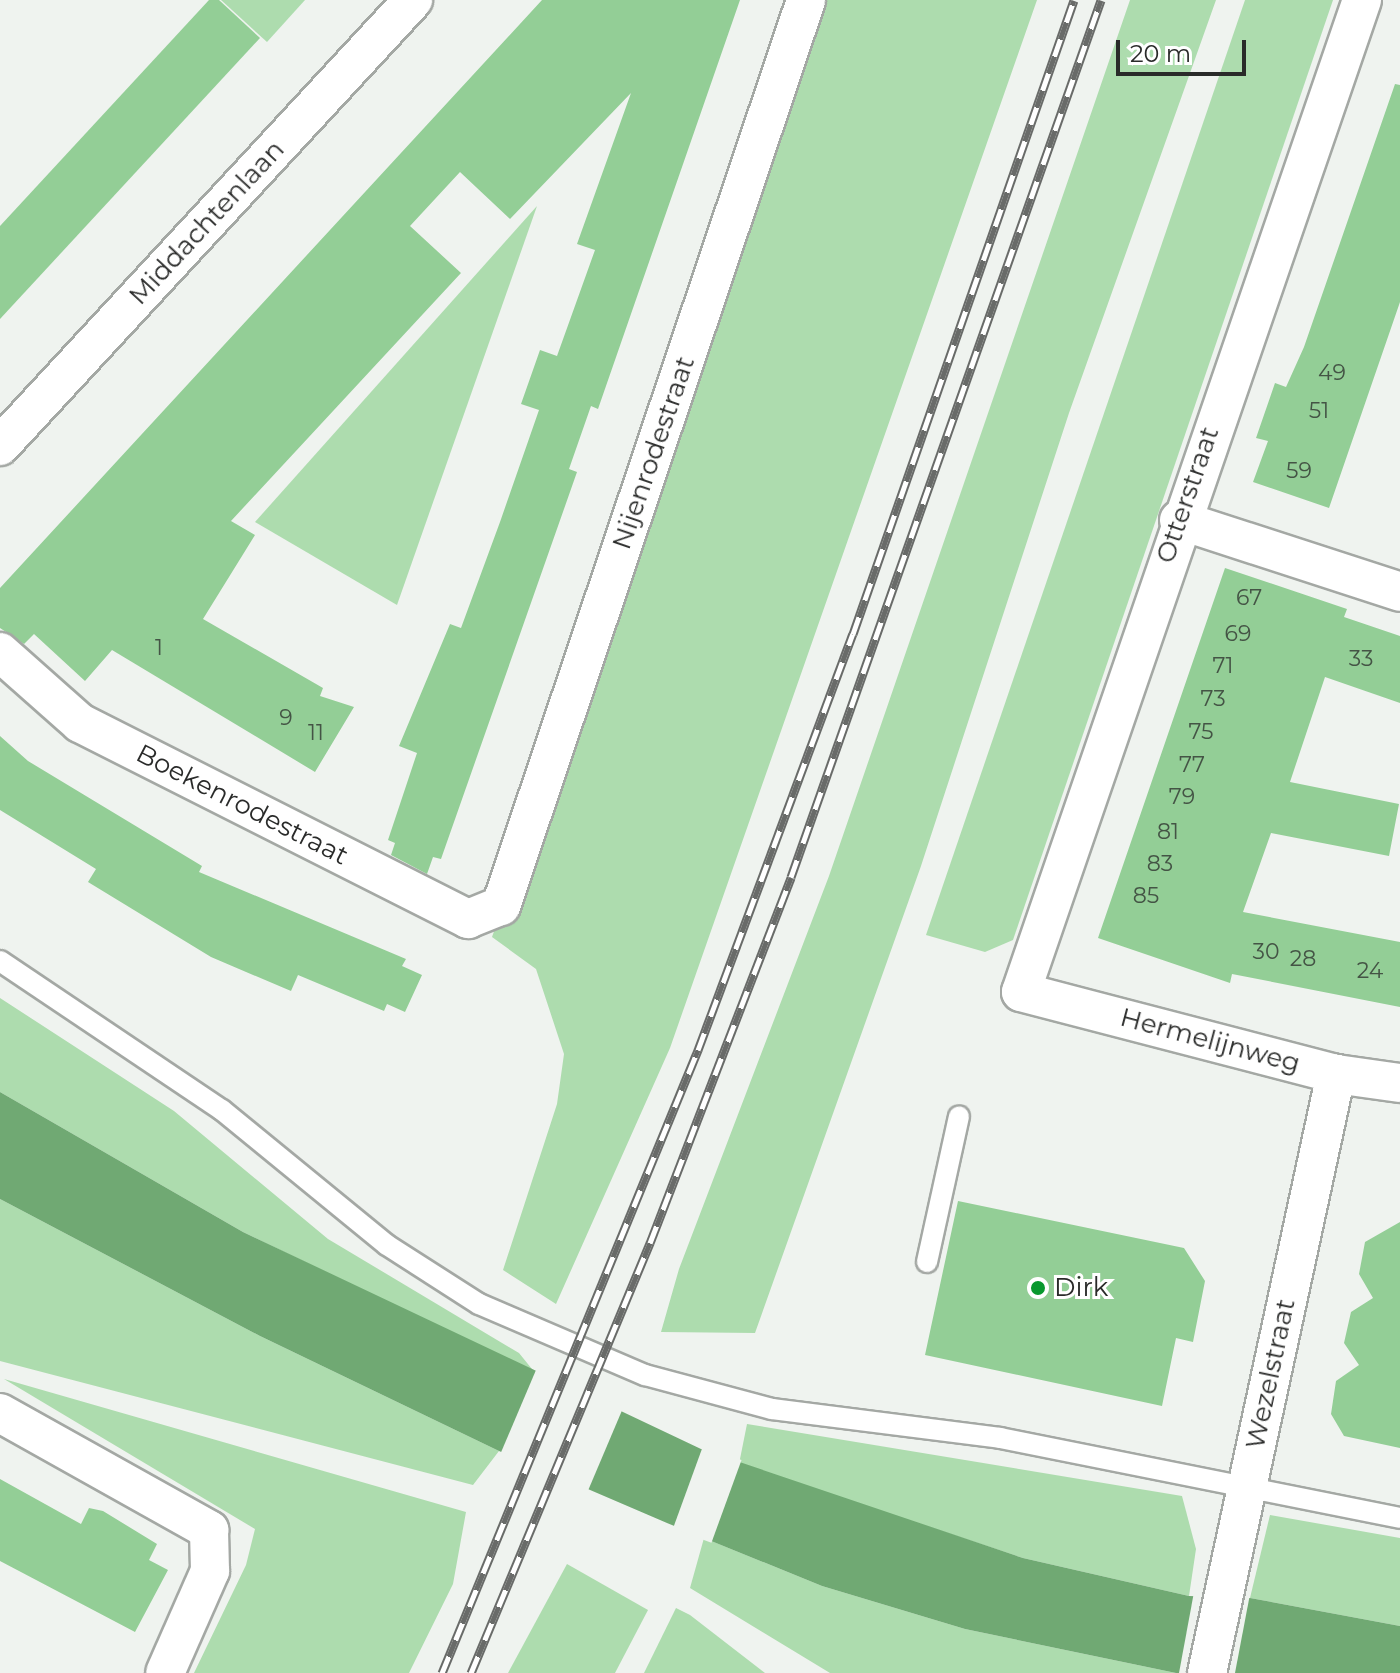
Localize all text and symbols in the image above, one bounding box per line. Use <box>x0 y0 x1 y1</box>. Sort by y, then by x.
scale bar <box>1120 24 1250 74</box>
text: 20 m <box>1130 39 1191 68</box>
street label: Middachtenlaan <box>123 134 291 312</box>
street label: Nijenrodestraat <box>606 352 702 554</box>
house number: 49 <box>1318 360 1346 386</box>
house number: 51 <box>1309 398 1329 424</box>
street label: Otterstraat <box>1150 423 1226 567</box>
house number: 59 <box>1286 458 1312 484</box>
house number: 67 <box>1236 585 1262 611</box>
house number: 69 <box>1225 621 1251 647</box>
house number: 1 <box>155 635 163 661</box>
house number: 33 <box>1349 646 1373 672</box>
house number: 71 <box>1212 653 1234 679</box>
house number: 73 <box>1200 686 1226 712</box>
house number: 9 <box>279 705 293 731</box>
house number: 75 <box>1189 719 1213 745</box>
house number: 11 <box>308 720 324 746</box>
street label: Boekenrodestraat <box>131 738 353 872</box>
house number: 77 <box>1179 752 1205 778</box>
house number: 79 <box>1169 784 1195 810</box>
house number: 81 <box>1157 819 1179 845</box>
house number: 83 <box>1147 851 1173 877</box>
house number: 85 <box>1133 883 1159 909</box>
house number: 30 <box>1253 939 1279 965</box>
house number: 28 <box>1290 946 1316 972</box>
house number: 24 <box>1357 958 1383 984</box>
street label: Hermelijnweg <box>1117 1002 1303 1080</box>
place label: Dirk <box>1054 1272 1108 1304</box>
marker: Dirk <box>1029 1279 1047 1297</box>
street label: Wezelstraat <box>1240 1296 1302 1452</box>

